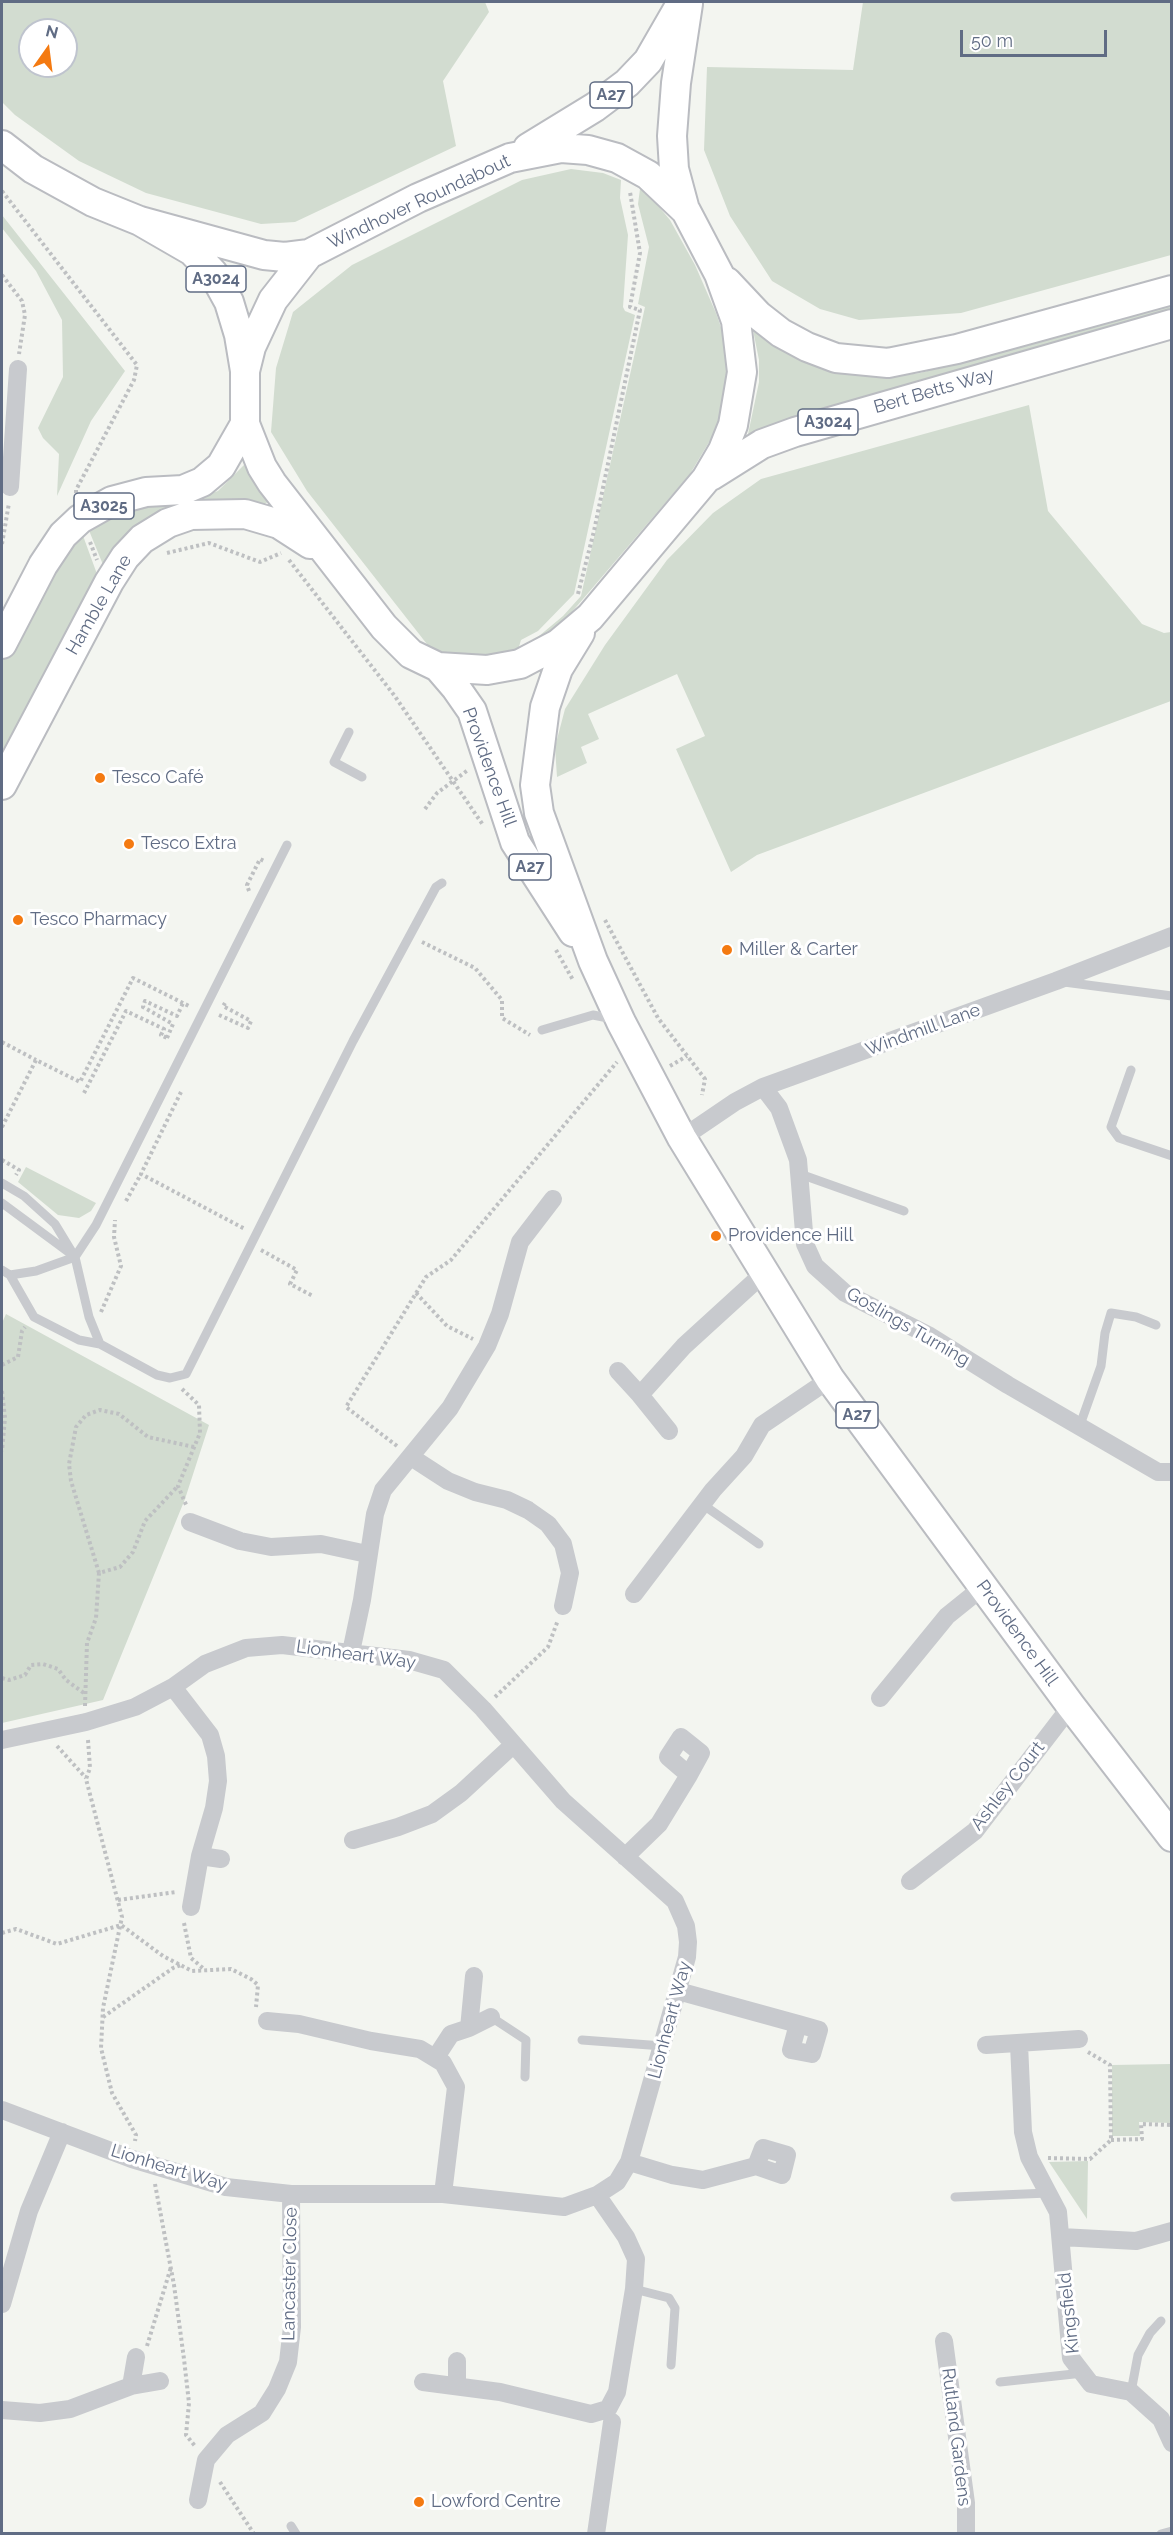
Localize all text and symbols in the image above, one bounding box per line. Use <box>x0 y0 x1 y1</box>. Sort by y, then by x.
north arrow <box>18 18 78 78</box>
scale bar <box>963 18 1110 56</box>
text: N <box>44 21 60 43</box>
text: 50 m <box>971 30 1013 51</box>
road number: A27 <box>590 82 632 108</box>
street label: Windhover Roundabout <box>324 150 514 254</box>
road number: A3024 <box>186 266 246 292</box>
street label: Bert Betts Way <box>871 363 997 419</box>
road number: A3024 <box>798 409 858 435</box>
road number: A3025 <box>74 493 134 519</box>
street label: Hamble Lane <box>62 551 136 659</box>
street label: Providence Hill <box>457 704 521 830</box>
place label: Tesco Café <box>112 767 204 789</box>
marker: Tesco Café <box>93 771 107 785</box>
place label: Tesco Extra <box>141 833 236 855</box>
marker: Tesco Extra <box>122 837 136 851</box>
road number: A27 <box>509 854 551 880</box>
place label: Tesco Pharmacy <box>30 909 167 931</box>
marker: Tesco Pharmacy <box>11 913 25 927</box>
place label: Miller & Carter <box>739 939 858 961</box>
marker: Miller & Carter <box>720 943 734 957</box>
street label: Windmill Lane <box>863 999 983 1061</box>
place label: Providence Hill <box>728 1225 853 1247</box>
marker: Providence Hill <box>709 1229 723 1243</box>
street label: Goslings Turning <box>843 1283 973 1371</box>
road number: A27 <box>836 1402 878 1428</box>
street label: Providence Hill <box>971 1576 1063 1690</box>
street label: Lionheart Way <box>295 1636 417 1674</box>
street label: Ashley Court <box>967 1737 1049 1835</box>
street label: Lionheart Way <box>644 1959 696 2081</box>
street label: Lionheart Way <box>108 2140 230 2196</box>
street label: Lancaster Close <box>278 2207 302 2341</box>
street label: Kingsfield <box>1054 2271 1084 2355</box>
street label: Rutland Gardens <box>937 2367 975 2507</box>
place label: Lowford Centre <box>431 2491 560 2513</box>
marker: Lowford Centre <box>412 2495 426 2509</box>

